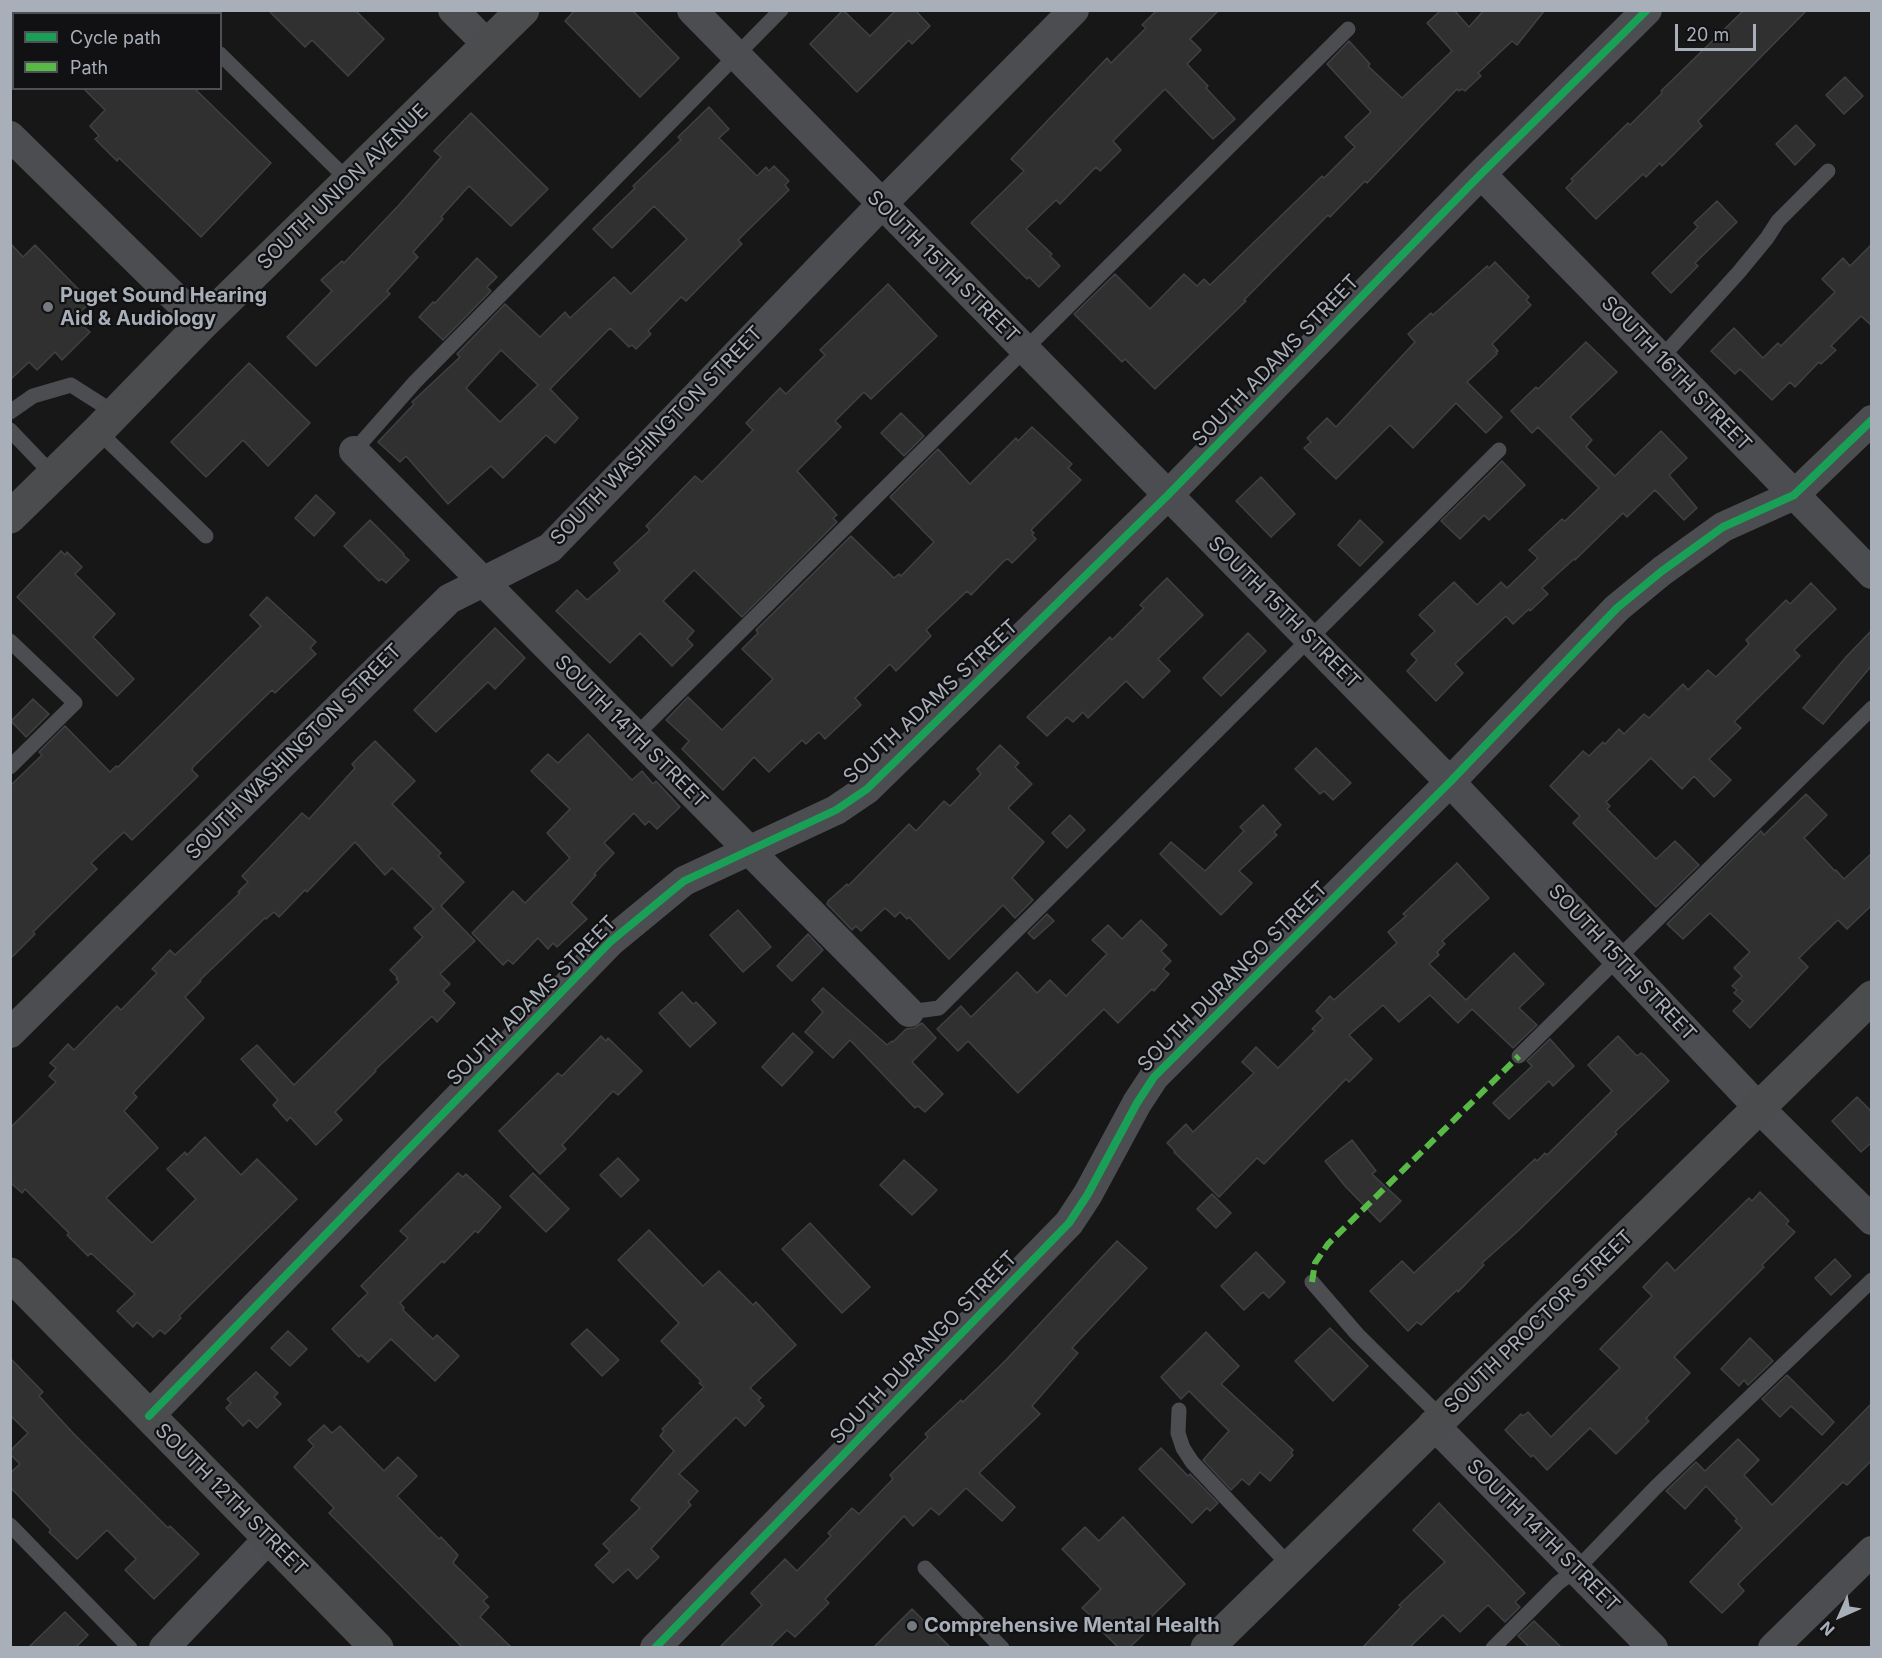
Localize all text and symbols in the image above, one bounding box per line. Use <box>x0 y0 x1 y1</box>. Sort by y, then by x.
legend <box>12 12 222 90</box>
scale bar <box>1678 12 1759 50</box>
text: 20 m <box>1686 24 1729 45</box>
text: Cycle path <box>70 27 161 48</box>
text: Path <box>70 57 108 78</box>
street label: SOUTH UNION AVENUE <box>253 99 433 275</box>
street label: SOUTH 15TH STREET <box>862 186 1024 348</box>
street label: SOUTH ADAMS STREET <box>1188 270 1364 452</box>
place label: Puget Sound Hearing Aid & Audiology <box>60 284 267 331</box>
street label: SOUTH 16TH STREET <box>1596 292 1756 456</box>
marker: Puget Sound Hearing Aid & Audiology <box>41 300 55 314</box>
street label: SOUTH WASHINGTON STREET <box>546 322 768 550</box>
street label: SOUTH 15TH STREET <box>1203 532 1365 694</box>
street label: SOUTH ADAMS STREET <box>839 615 1023 789</box>
street label: SOUTH WASHINGTON STREET <box>181 639 407 865</box>
street label: SOUTH 14TH STREET <box>550 651 712 813</box>
street label: SOUTH DURANGO STREET <box>1133 877 1333 1077</box>
street label: SOUTH 15TH STREET <box>1543 880 1701 1046</box>
street label: SOUTH ADAMS STREET <box>442 911 622 1091</box>
street label: SOUTH PROCTOR STREET <box>1439 1225 1639 1419</box>
street label: SOUTH DURANGO STREET <box>825 1247 1023 1449</box>
street label: SOUTH 12TH STREET <box>150 1419 312 1581</box>
street label: SOUTH 14TH STREET <box>1462 1455 1624 1617</box>
north arrow <box>1810 1586 1870 1646</box>
place label: Comprehensive Mental Health <box>924 1614 1220 1638</box>
text: N <box>1816 1617 1839 1640</box>
marker: Comprehensive Mental Health <box>905 1619 919 1633</box>

